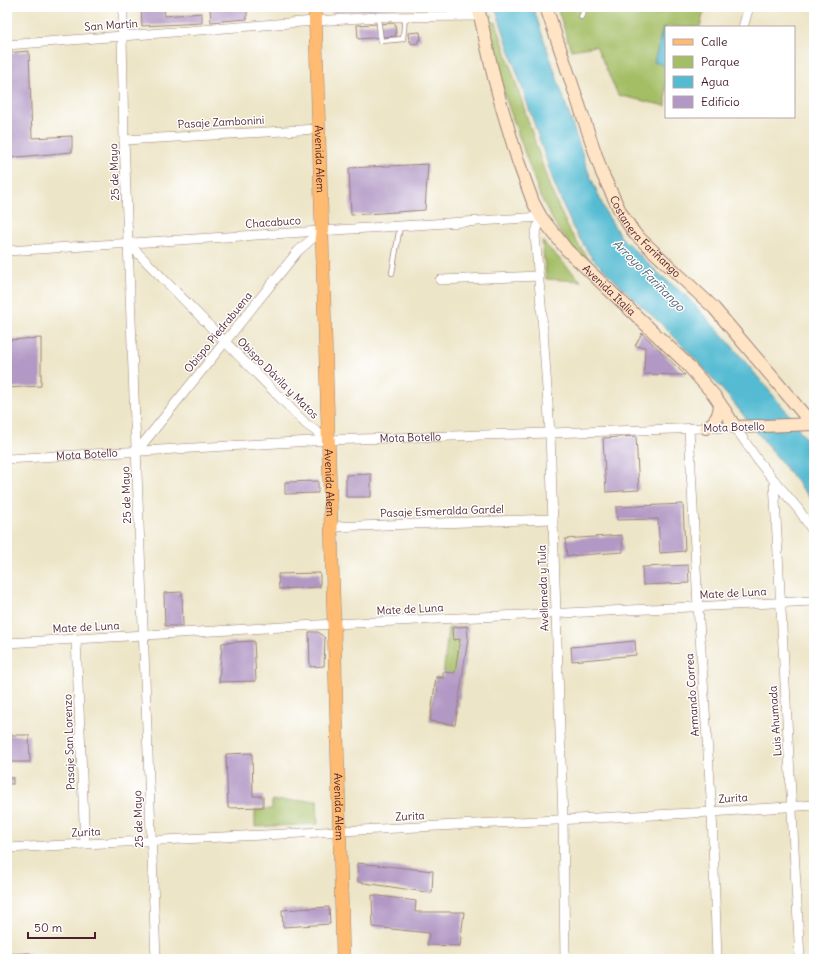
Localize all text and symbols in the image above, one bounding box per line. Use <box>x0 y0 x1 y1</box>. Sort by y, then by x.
street label: San Martín <box>84 16 138 34</box>
legend <box>665 26 795 118</box>
text: Calle <box>701 34 728 49</box>
text: Parque <box>701 54 740 69</box>
text: Agua <box>701 74 729 89</box>
text: Edificio <box>701 94 740 109</box>
street label: Pasaje Zambonini <box>177 113 265 131</box>
street label: Avenida Alem <box>312 125 328 193</box>
street label: 25 de Mayo <box>106 143 122 201</box>
street label: Costanera Fariñango <box>607 193 684 280</box>
street label: Chacabuco <box>245 213 301 231</box>
water label: Arroyo Fariñango <box>610 236 689 315</box>
street label: Avenida Italia <box>580 261 639 319</box>
street label: Obispo Piedrabuena <box>181 289 255 375</box>
street label: Obispo Dávila y Matos <box>234 334 322 422</box>
street label: Mota Botello <box>703 419 765 435</box>
street label: Mota Botello <box>379 429 441 445</box>
street label: Mota Botello <box>56 445 118 463</box>
street label: Avenida Alem <box>322 449 338 517</box>
street label: 25 de Mayo <box>118 466 134 524</box>
street label: Pasaje Esmeralda Gardel <box>380 502 504 520</box>
street label: Avellaneda y Tula <box>535 545 551 631</box>
street label: Mate de Luna <box>699 584 767 602</box>
street label: Mate de Luna <box>376 600 444 618</box>
street label: Mate de Luna <box>52 618 120 636</box>
street label: Armando Correa <box>682 653 702 737</box>
street label: Luis Ahumada <box>766 685 784 757</box>
street label: Pasaje San Lorenzo <box>60 694 78 790</box>
street label: Avenida Alem <box>331 773 347 841</box>
street label: 25 de Mayo <box>130 790 146 848</box>
street label: Zurita <box>718 790 748 806</box>
street label: Zurita <box>395 808 425 824</box>
street label: Zurita <box>71 824 101 840</box>
scale bar <box>28 914 95 940</box>
text: 50 m <box>34 920 63 935</box>

